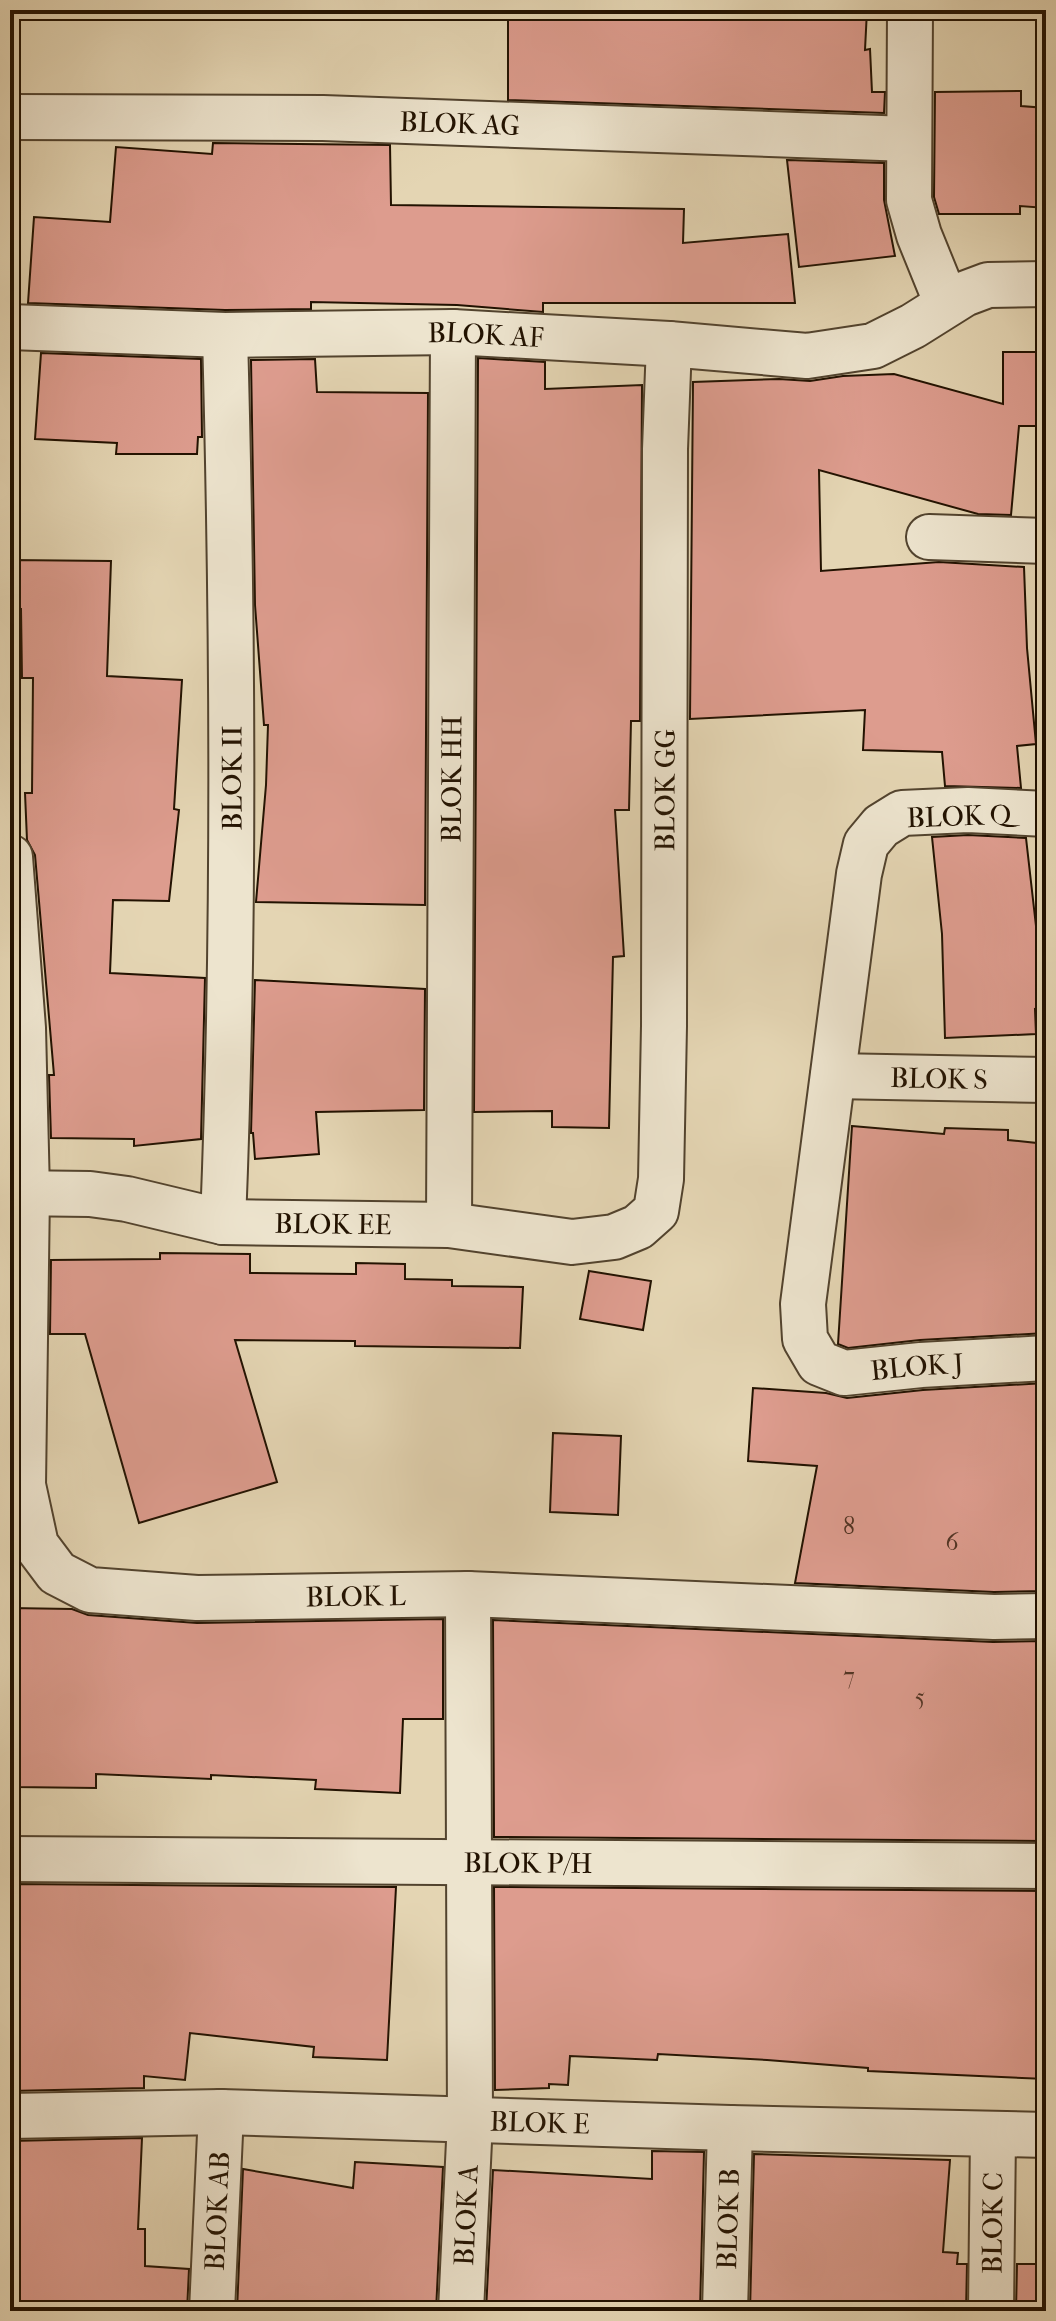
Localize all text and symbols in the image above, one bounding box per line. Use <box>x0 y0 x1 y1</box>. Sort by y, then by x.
street label: BLOK AG <box>399 104 521 142</box>
street label: BLOK AF <box>427 315 545 354</box>
street label: BLOK HH <box>434 715 468 843</box>
street label: BLOK II <box>215 725 248 831</box>
street label: BLOK GG <box>648 729 681 851</box>
street label: BLOK Q <box>906 797 1021 834</box>
street label: BLOK S <box>890 1061 988 1095</box>
street label: BLOK EE <box>274 1206 392 1241</box>
street label: BLOK J <box>869 1346 965 1387</box>
house number: 8 <box>843 1512 855 1540</box>
house number: 6 <box>946 1528 960 1556</box>
street label: BLOK L <box>305 1578 406 1613</box>
house number: 7 <box>843 1662 855 1690</box>
house number: 5 <box>915 1683 925 1711</box>
street label: BLOK P/H <box>463 1846 593 1879</box>
street label: BLOK E <box>489 2104 590 2140</box>
street label: BLOK AB <box>197 2151 236 2272</box>
street label: BLOK A <box>447 2163 484 2266</box>
street label: BLOK B <box>710 2168 745 2270</box>
street label: BLOK C <box>975 2172 1009 2274</box>

